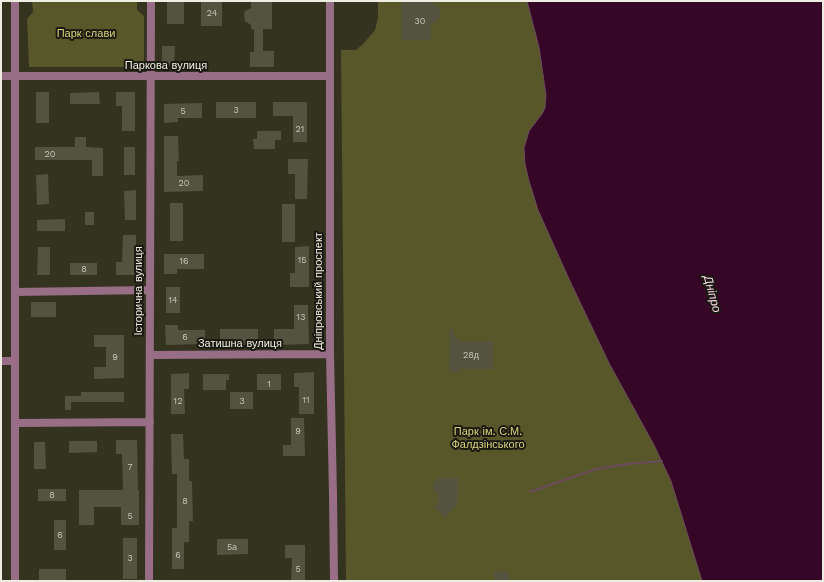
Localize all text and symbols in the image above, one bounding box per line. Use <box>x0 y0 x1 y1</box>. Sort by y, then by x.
house number: 24 <box>207 8 217 18</box>
house number: 30 <box>415 16 425 26</box>
park label: Парк слави <box>57 27 115 41</box>
street label: Паркова вулиця <box>125 59 207 73</box>
house number: 3 <box>233 105 239 115</box>
house number: 5 <box>180 106 186 116</box>
house number: 21 <box>296 124 304 134</box>
house number: 20 <box>45 149 55 159</box>
house number: 20 <box>179 178 189 188</box>
street label: Дніпровський проспект <box>312 232 326 350</box>
street label: Історична вулиця <box>132 246 146 336</box>
house number: 15 <box>298 255 306 265</box>
house number: 16 <box>180 256 188 266</box>
house number: 8 <box>81 264 87 274</box>
water label: Дніпро <box>700 274 724 314</box>
house number: 14 <box>168 295 178 305</box>
house number: 13 <box>297 312 305 322</box>
house number: 6 <box>182 332 188 342</box>
street label: Затишна вулиця <box>198 337 282 351</box>
house number: 28д <box>463 350 479 360</box>
house number: 9 <box>112 352 118 362</box>
house number: 1 <box>267 379 271 389</box>
house number: 11 <box>302 395 310 405</box>
house number: 12 <box>174 396 182 406</box>
house number: 3 <box>239 396 245 406</box>
park label: Парк ім. С.М. Фалдзінського <box>451 425 525 451</box>
house number: 9 <box>295 426 301 436</box>
house number: 7 <box>127 462 133 472</box>
house number: 8 <box>49 490 55 500</box>
house number: 8 <box>182 496 188 506</box>
house number: 5 <box>127 511 133 521</box>
house number: 6 <box>57 530 63 540</box>
house number: 5а <box>227 542 237 552</box>
house number: 6 <box>175 550 181 560</box>
house number: 3 <box>127 553 133 563</box>
house number: 5 <box>295 564 301 574</box>

